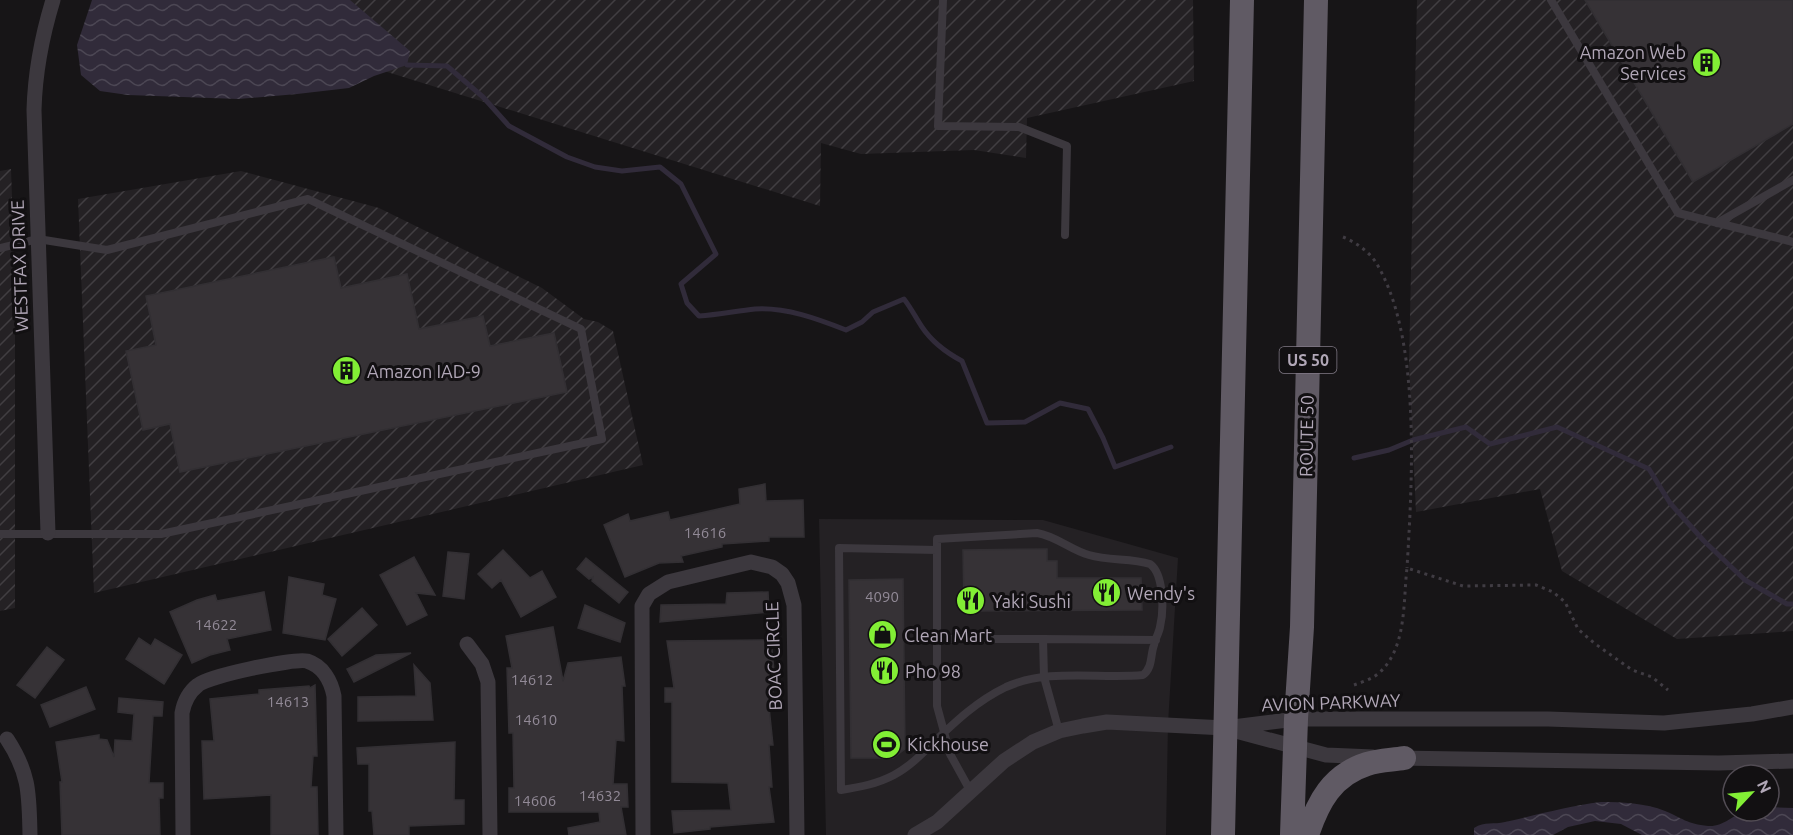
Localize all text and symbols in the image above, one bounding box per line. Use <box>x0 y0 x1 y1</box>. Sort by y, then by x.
place label: Amazon Web Services <box>1580 42 1686 83</box>
building icon: Amazon Web Services <box>1691 46 1723 78</box>
street label: WESTFAX DRIVE <box>7 199 31 333</box>
road number: US 50 <box>1280 347 1336 373</box>
building icon: Amazon IAD-9 <box>330 355 362 387</box>
place label: Amazon IAD-9 <box>367 361 481 381</box>
street label: ROUTE 50 <box>1295 395 1317 477</box>
house number: 14616 <box>684 524 726 541</box>
restaurant icon: Wendy's <box>1090 577 1122 609</box>
place label: Wendy's <box>1127 583 1195 603</box>
restaurant icon: Yaki Sushi <box>955 585 987 617</box>
house number: 4090 <box>865 588 899 605</box>
place label: Yaki Sushi <box>992 591 1071 611</box>
street label: BOAC CIRCLE <box>761 601 785 711</box>
house number: 14622 <box>195 616 237 633</box>
shop icon: Clean Mart <box>867 619 899 651</box>
place label: Clean Mart <box>904 625 992 645</box>
restaurant icon: Pho 98 <box>868 655 900 687</box>
place label: Pho 98 <box>905 661 961 681</box>
house number: 14612 <box>511 671 553 688</box>
street label: AVION PARKWAY <box>1261 690 1401 714</box>
house number: 14613 <box>267 693 309 710</box>
house number: 14610 <box>515 711 557 728</box>
sports icon: Kickhouse <box>870 728 902 760</box>
place label: Kickhouse <box>907 734 989 754</box>
north arrow <box>1721 763 1781 823</box>
text: N <box>1754 777 1775 796</box>
house number: 14632 <box>579 787 621 804</box>
house number: 14606 <box>514 792 556 809</box>

